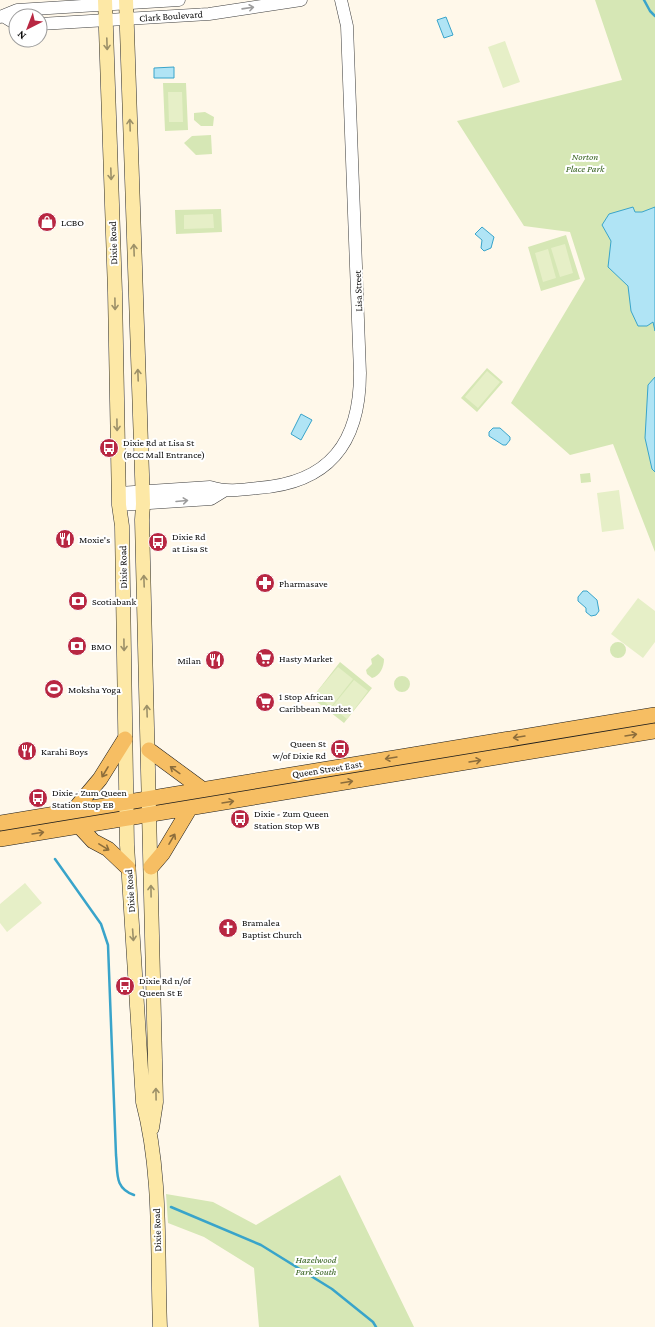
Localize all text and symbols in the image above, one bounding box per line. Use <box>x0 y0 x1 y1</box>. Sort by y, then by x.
one-way arrow <box>241 4 254 12</box>
north arrow <box>8 8 48 48</box>
street label: Clark Boulevard <box>139 8 204 24</box>
text: N <box>14 28 28 42</box>
one-way arrow <box>103 37 110 50</box>
one-way arrow <box>126 119 134 132</box>
park label: Norton Place Park <box>566 151 605 174</box>
one-way arrow <box>107 167 115 180</box>
shop icon: LCBO <box>36 211 58 233</box>
place label: LCBO <box>61 217 84 228</box>
street label: Dixie Road <box>107 221 119 265</box>
one-way arrow <box>130 244 138 257</box>
street label: Lisa Street <box>352 269 364 312</box>
one-way arrow <box>111 297 119 310</box>
one-way arrow <box>135 369 142 382</box>
one-way arrow <box>114 418 121 431</box>
bus stop icon: Dixie Rd at Lisa St (BCC Mall Entrance) <box>98 437 120 459</box>
place label: Dixie Rd at Lisa St (BCC Mall Entrance) <box>123 437 205 461</box>
one-way arrow <box>175 498 188 505</box>
restaurant icon: Moxie's <box>54 528 76 550</box>
bus stop icon: Dixie Rd at Lisa St <box>147 531 169 553</box>
place label: Dixie Rd at Lisa St <box>172 531 209 554</box>
place label: Moxie's <box>79 534 110 545</box>
street label: Dixie Road <box>117 545 129 589</box>
pharmacy icon: Pharmasave <box>254 572 276 594</box>
one-way arrow <box>140 575 148 588</box>
place label: Pharmasave <box>279 578 328 589</box>
bank icon: Scotiabank <box>67 590 89 612</box>
place label: Scotiabank <box>92 596 136 607</box>
bank icon: BMO <box>66 635 88 657</box>
one-way arrow <box>120 638 128 651</box>
place label: BMO <box>91 641 112 652</box>
supermarket icon: Hasty Market <box>254 647 276 669</box>
restaurant icon: Milan <box>204 649 226 671</box>
place label: Hasty Market <box>279 653 333 664</box>
place label: Milan <box>177 655 202 666</box>
sports icon: Moksha Yoga <box>43 678 65 700</box>
place label: Moksha Yoga <box>68 684 121 695</box>
supermarket icon: 1 Stop African Caribbean Market <box>254 691 276 713</box>
place label: 1 Stop African Caribbean Market <box>279 691 352 714</box>
one-way arrow <box>144 705 151 718</box>
one-way arrow <box>624 731 637 739</box>
one-way arrow <box>513 733 526 741</box>
place label: Queen St w/of Dixie Rd <box>273 738 327 761</box>
bus stop icon: Queen St w/of Dixie Rd <box>329 738 351 760</box>
restaurant icon: Karahi Boys <box>16 740 38 762</box>
place label: Karahi Boys <box>41 746 88 757</box>
one-way arrow <box>385 754 398 762</box>
one-way arrow <box>468 757 481 765</box>
street label: Queen Street East <box>291 758 363 780</box>
one-way arrow <box>100 766 108 778</box>
one-way arrow <box>170 766 181 774</box>
one-way arrow <box>340 778 353 786</box>
bus stop icon: Dixie - Zum Queen Station Stop EB <box>27 787 49 809</box>
place label: Dixie - Zum Queen Station Stop EB <box>52 787 127 810</box>
one-way arrow <box>221 798 234 806</box>
bus stop icon: Dixie - Zum Queen Station Stop WB <box>229 808 251 830</box>
place label: Dixie - Zum Queen Station Stop WB <box>254 808 329 831</box>
one-way arrow <box>32 829 45 837</box>
one-way arrow <box>168 833 176 845</box>
one-way arrow <box>98 844 110 852</box>
street label: Dixie Road <box>123 868 137 913</box>
one-way arrow <box>148 885 155 898</box>
church icon: Bramalea Baptist Church <box>217 917 239 939</box>
place label: Bramalea Baptist Church <box>242 917 302 940</box>
one-way arrow <box>129 928 136 941</box>
bus stop icon: Dixie Rd n/of Queen St E <box>114 975 136 997</box>
place label: Dixie Rd n/of Queen St E <box>139 975 192 998</box>
one-way arrow <box>152 1088 160 1101</box>
street label: Dixie Road <box>151 1208 163 1252</box>
park label: Hazelwood Park South <box>296 1254 337 1277</box>

